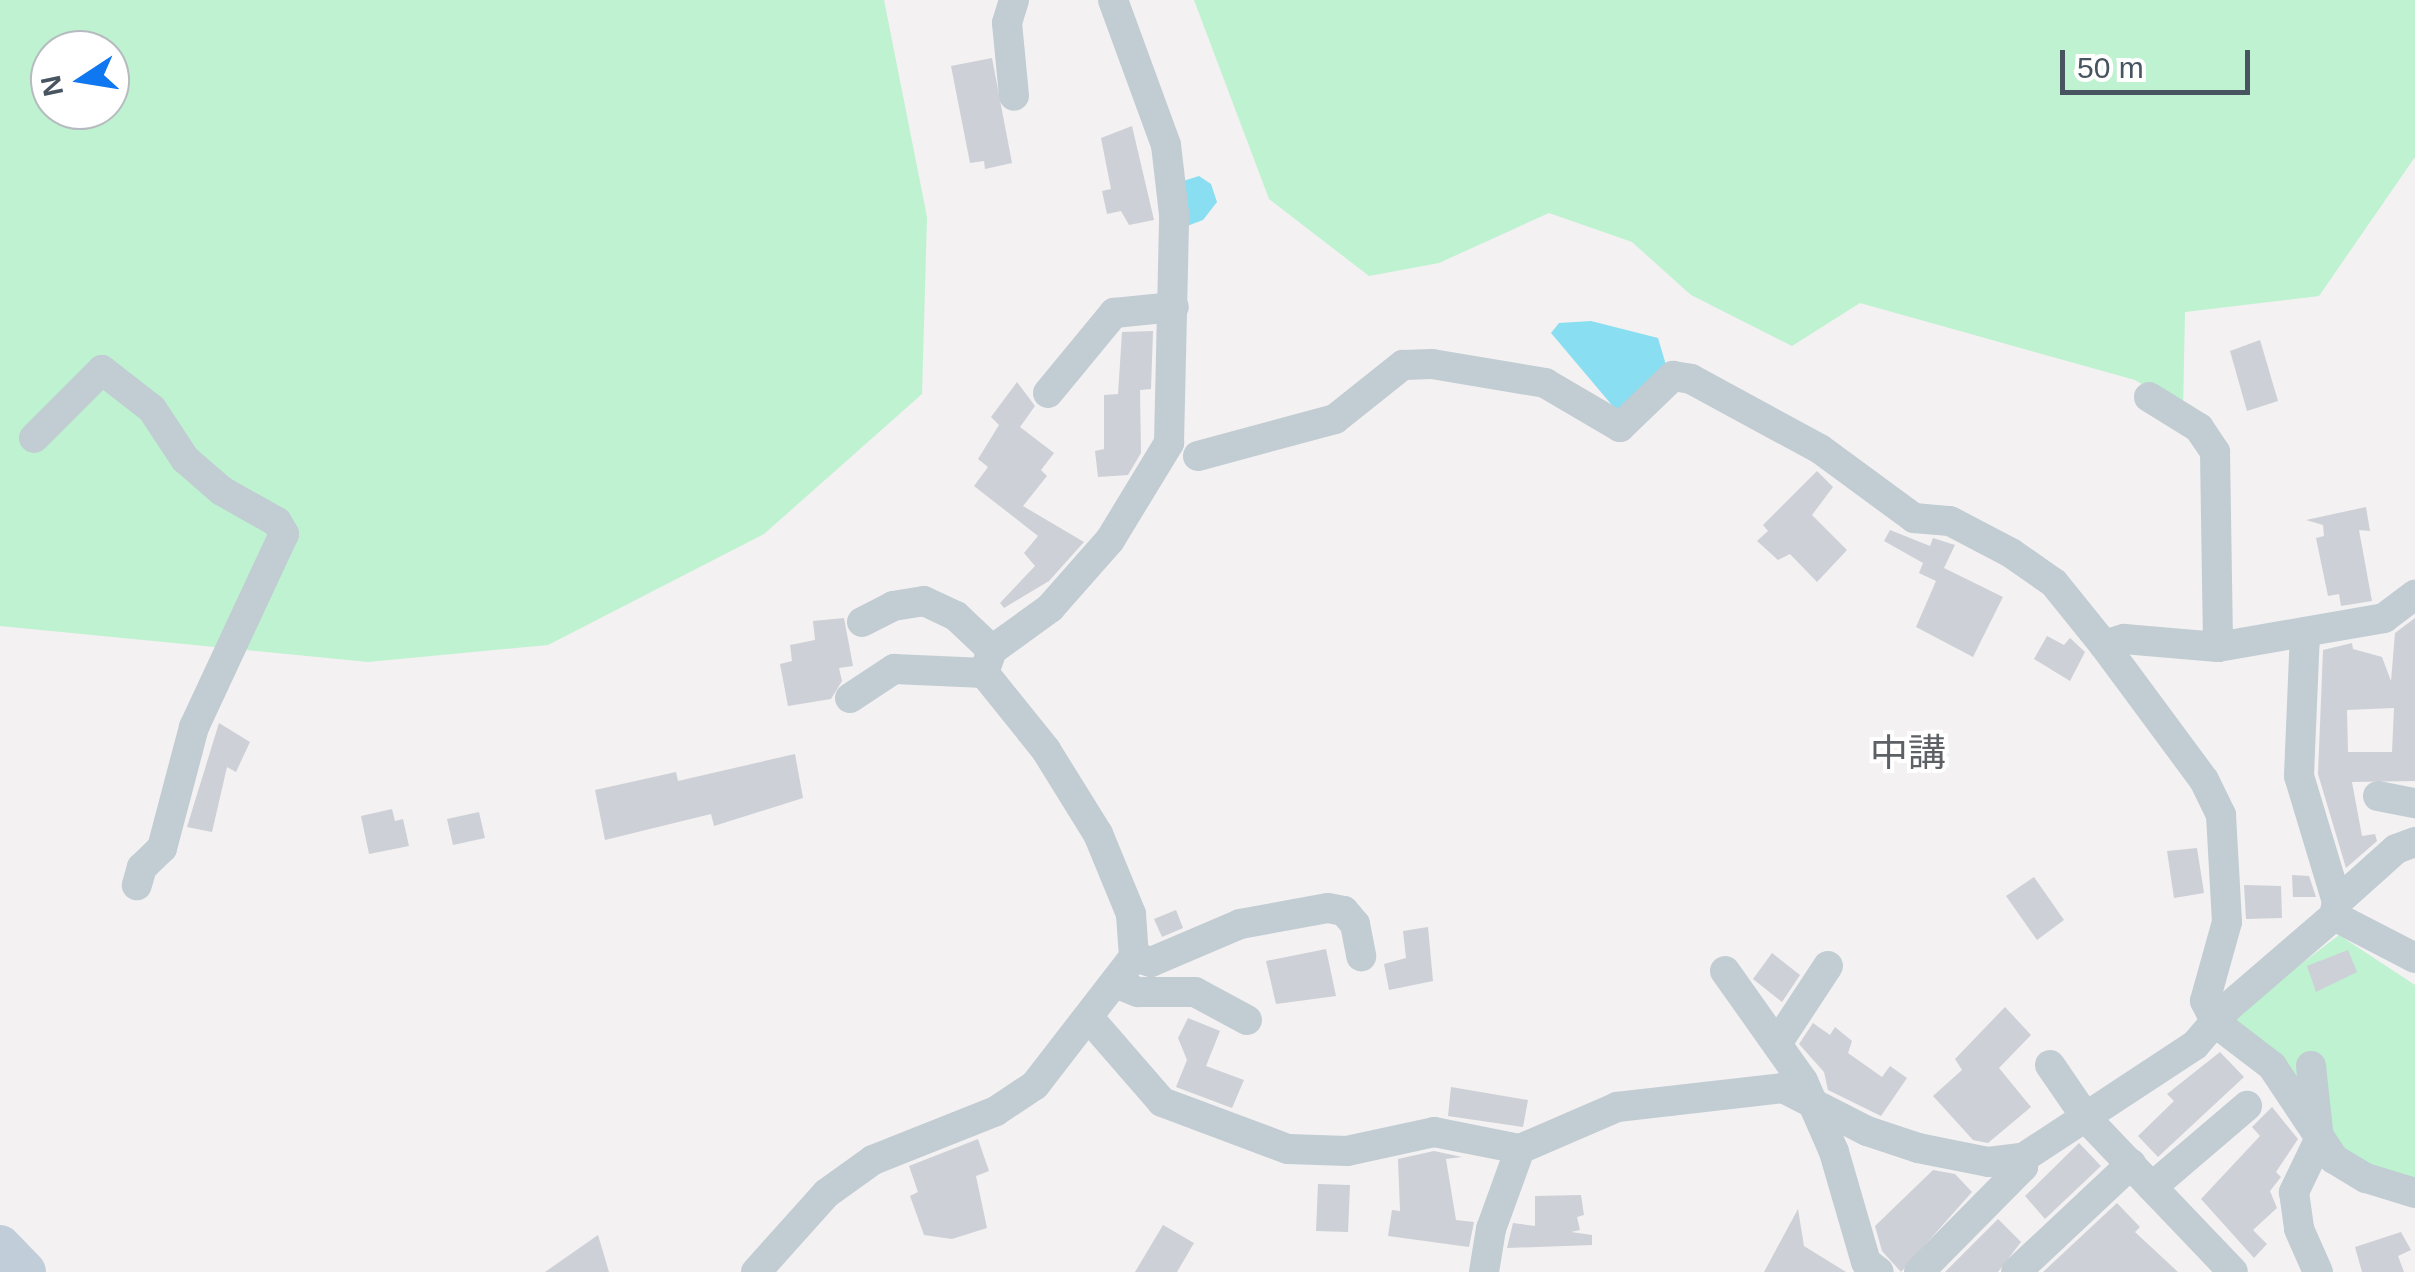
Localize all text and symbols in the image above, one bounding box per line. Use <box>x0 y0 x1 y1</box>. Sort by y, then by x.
north arrow <box>30 30 130 130</box>
scale bar <box>2065 30 2255 92</box>
text: 50 m <box>2077 51 2144 84</box>
text: N <box>35 73 69 99</box>
district label: 中講 <box>1870 731 1946 777</box>

